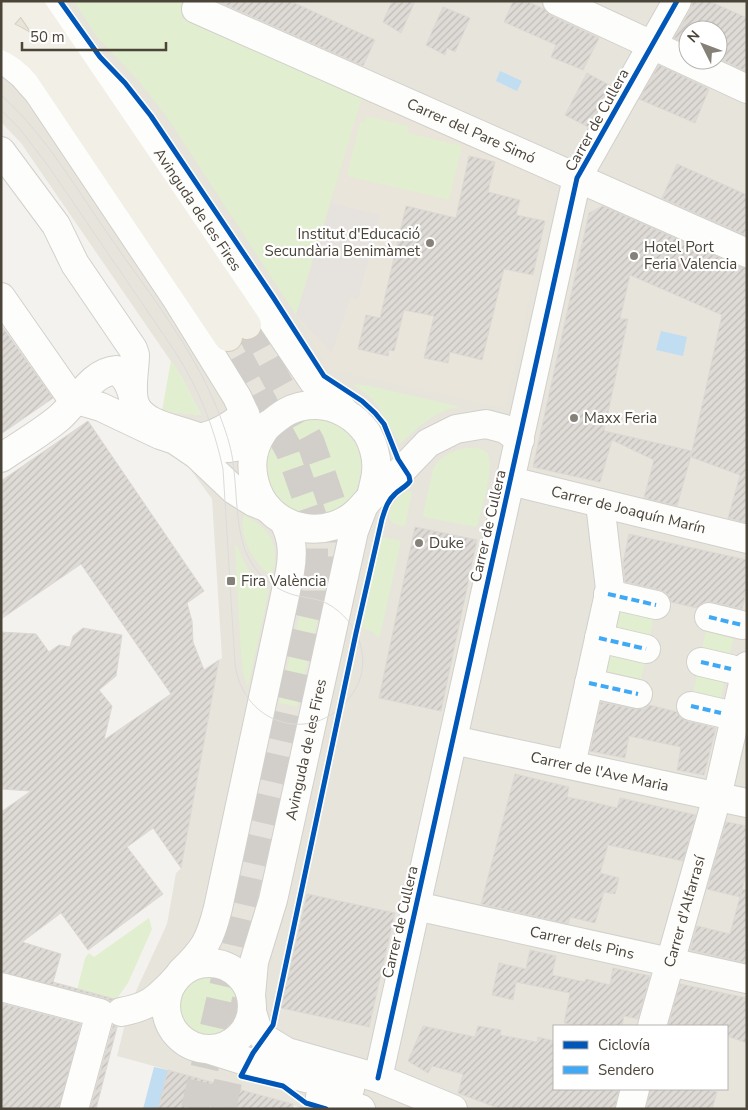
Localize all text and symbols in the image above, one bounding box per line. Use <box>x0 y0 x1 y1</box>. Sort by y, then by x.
scale bar <box>22 20 166 52</box>
north arrow <box>678 20 728 70</box>
text: N <box>683 26 704 47</box>
text: 50 m <box>30 27 65 47</box>
street label: Carrer de Cullera <box>560 65 634 175</box>
street label: Carrer del Pare Simó <box>404 94 539 168</box>
street label: Avinguda de les Fires <box>149 144 246 275</box>
place label: Institut d'Educació Secundària Benimàmet <box>265 224 421 261</box>
marker: Institut d'Educació Secundària Benimàmet <box>424 237 436 249</box>
place label: Hotel Port Feria Valencia <box>644 237 737 274</box>
marker: Hotel Port Feria Valencia <box>628 250 640 262</box>
place label: Maxx Feria <box>584 408 657 428</box>
marker: Maxx Feria <box>568 412 580 424</box>
street label: Carrer de Cullera <box>465 468 511 584</box>
street label: Carrer de Joaquín Marín <box>549 481 708 539</box>
place label: Duke <box>429 533 464 553</box>
marker: Duke <box>413 537 425 549</box>
place label: Fira València <box>241 571 326 591</box>
marker: Fira València <box>225 575 237 587</box>
street label: Avinguda de les Fires <box>281 677 331 822</box>
street label: Carrer de l'Ave Maria <box>529 747 671 796</box>
street label: Carrer d'Alfarrasí <box>659 852 710 970</box>
street label: Carrer de Cullera <box>377 864 423 980</box>
street label: Carrer dels Pins <box>528 921 636 964</box>
legend <box>553 1025 728 1090</box>
text: Ciclovía <box>598 1035 650 1055</box>
text: Sendero <box>598 1060 654 1080</box>

